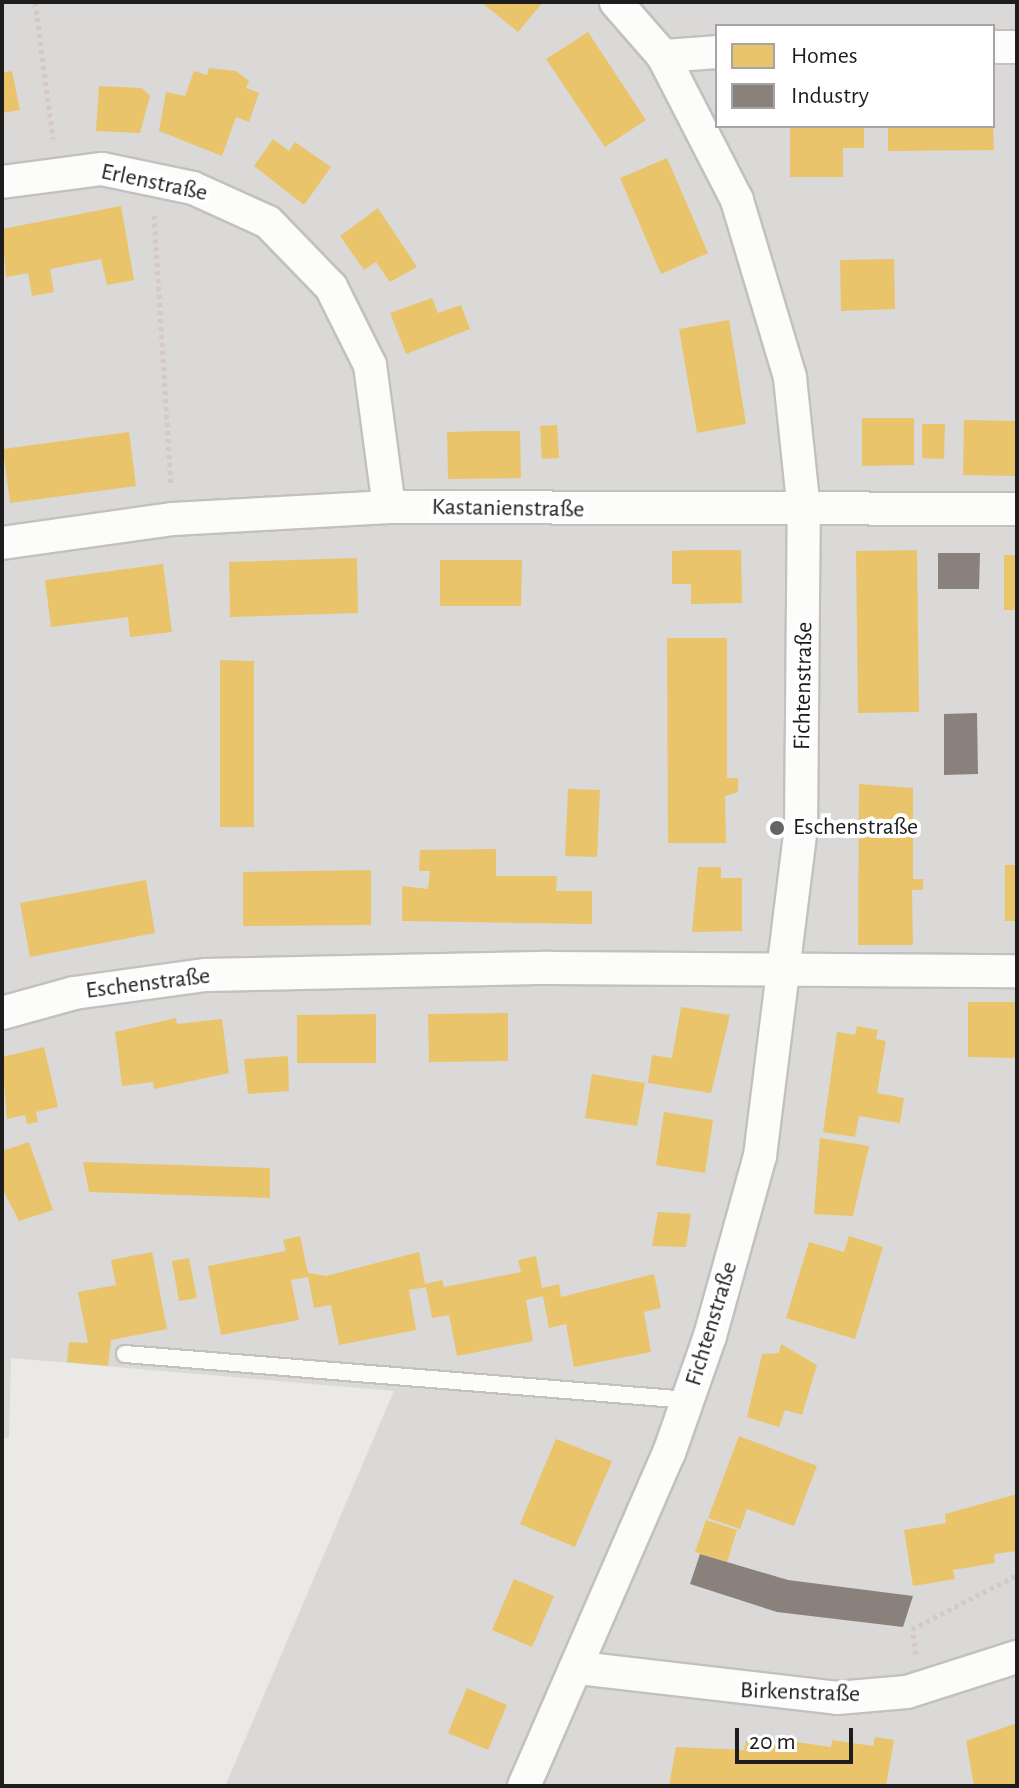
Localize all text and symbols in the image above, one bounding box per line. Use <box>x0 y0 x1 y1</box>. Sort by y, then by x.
legend <box>715 24 995 128</box>
text: Homes <box>791 44 858 68</box>
text: Industry <box>791 84 869 108</box>
street label: Erlenstraße <box>98 158 210 208</box>
street label: Kastanienstraße <box>432 493 584 525</box>
street label: Fichtenstraße <box>788 622 820 750</box>
place label: Eschenstraße <box>793 814 918 842</box>
marker: Eschenstraße <box>768 819 786 837</box>
street label: Eschenstraße <box>84 962 212 1006</box>
street label: Fichtenstraße <box>679 1258 745 1390</box>
street label: Birkenstraße <box>740 1677 860 1709</box>
scale bar <box>739 1712 857 1762</box>
text: 20 m <box>749 1730 796 1754</box>

